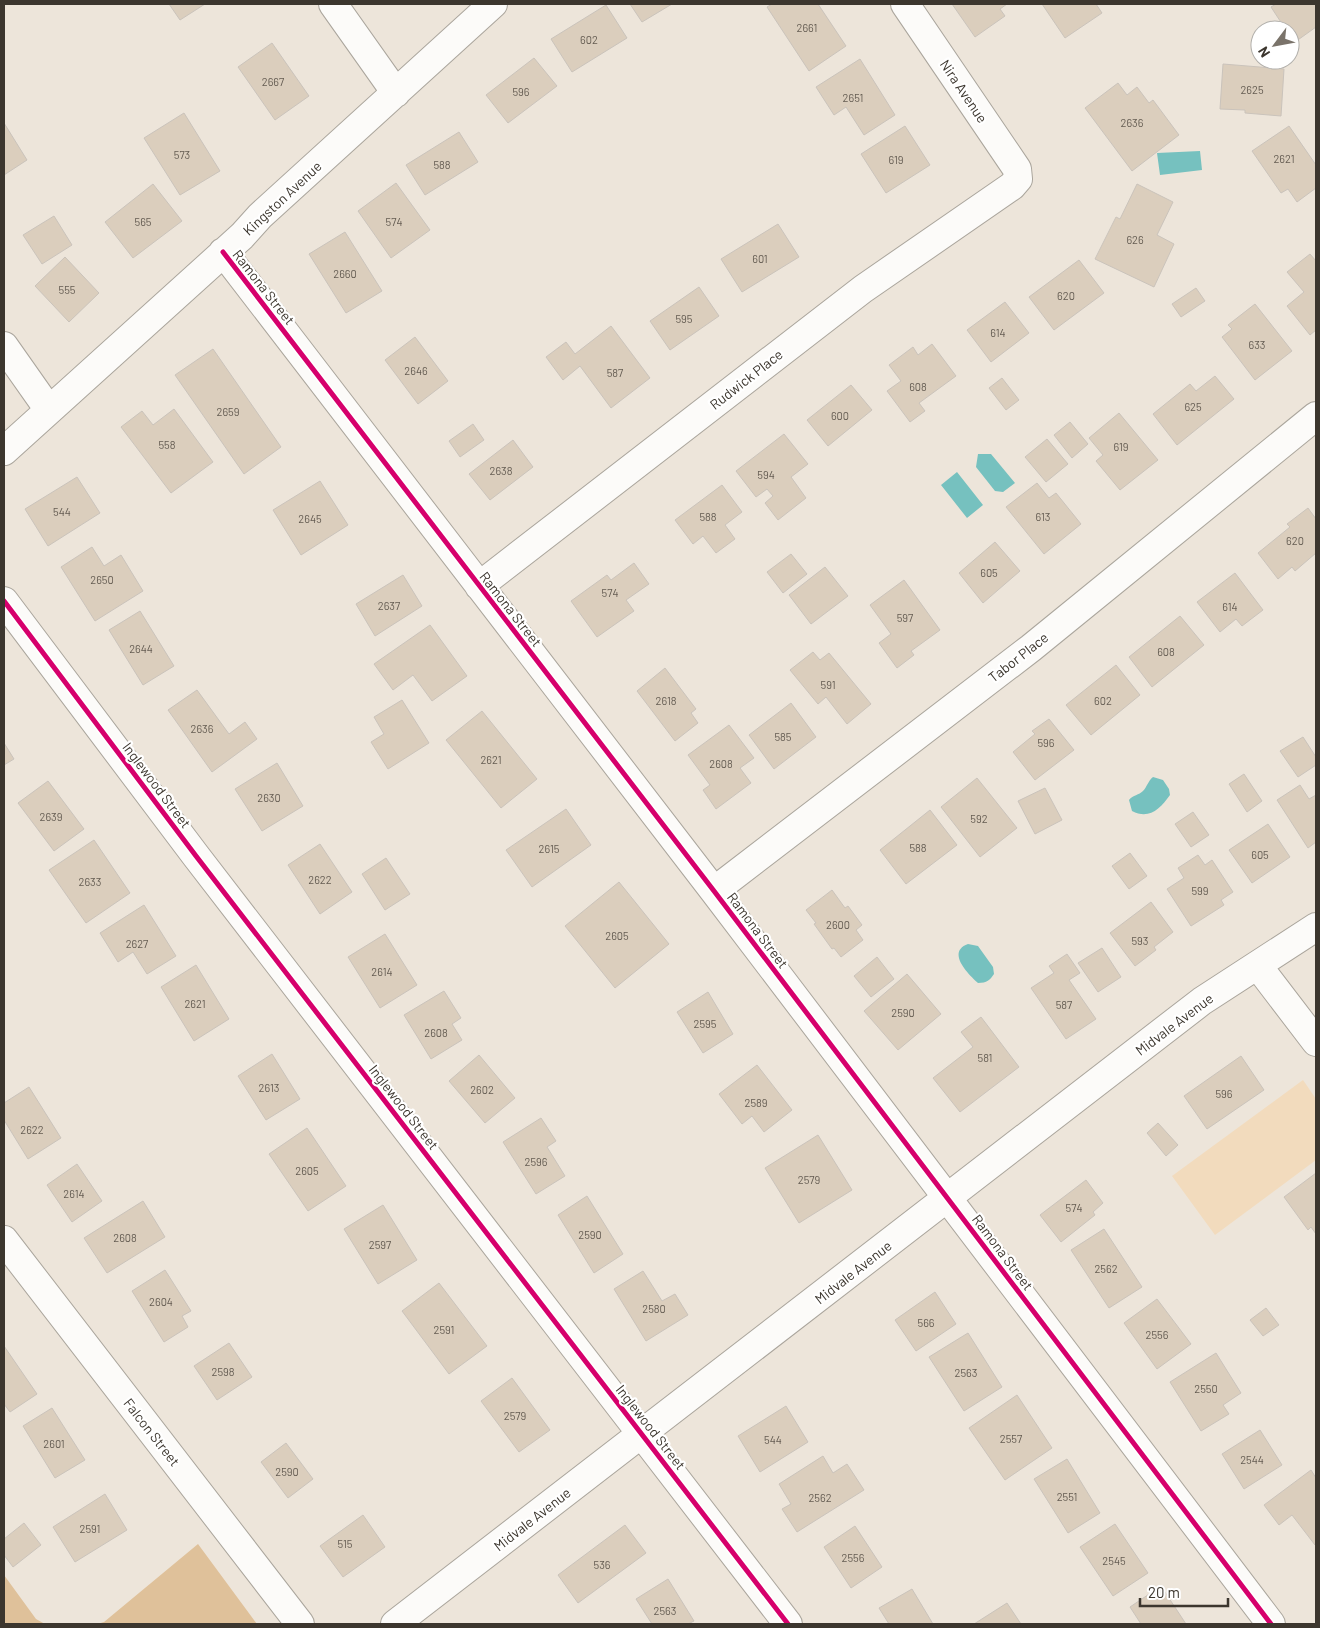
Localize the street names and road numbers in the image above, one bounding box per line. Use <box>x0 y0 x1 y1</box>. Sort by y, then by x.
street label: Nira Avenue <box>937 56 991 126</box>
street label: Kingston Avenue <box>239 157 325 239</box>
street label: Ramona Street <box>229 246 299 328</box>
street label: Rudwick Place <box>706 345 786 413</box>
street label: Ramona Street <box>476 568 546 650</box>
street label: Tabor Place <box>985 628 1051 686</box>
street label: Inglewood Street <box>119 739 195 831</box>
street label: Ramona Street <box>724 889 792 971</box>
street label: Midvale Avenue <box>1132 989 1216 1059</box>
street label: Inglewood Street <box>366 1061 442 1153</box>
street label: Ramona Street <box>969 1211 1037 1293</box>
street label: Midvale Avenue <box>811 1237 895 1307</box>
street label: Inglewood Street <box>613 1381 689 1473</box>
street label: Falcon Street <box>120 1395 184 1469</box>
street label: Midvale Avenue <box>490 1484 574 1554</box>

